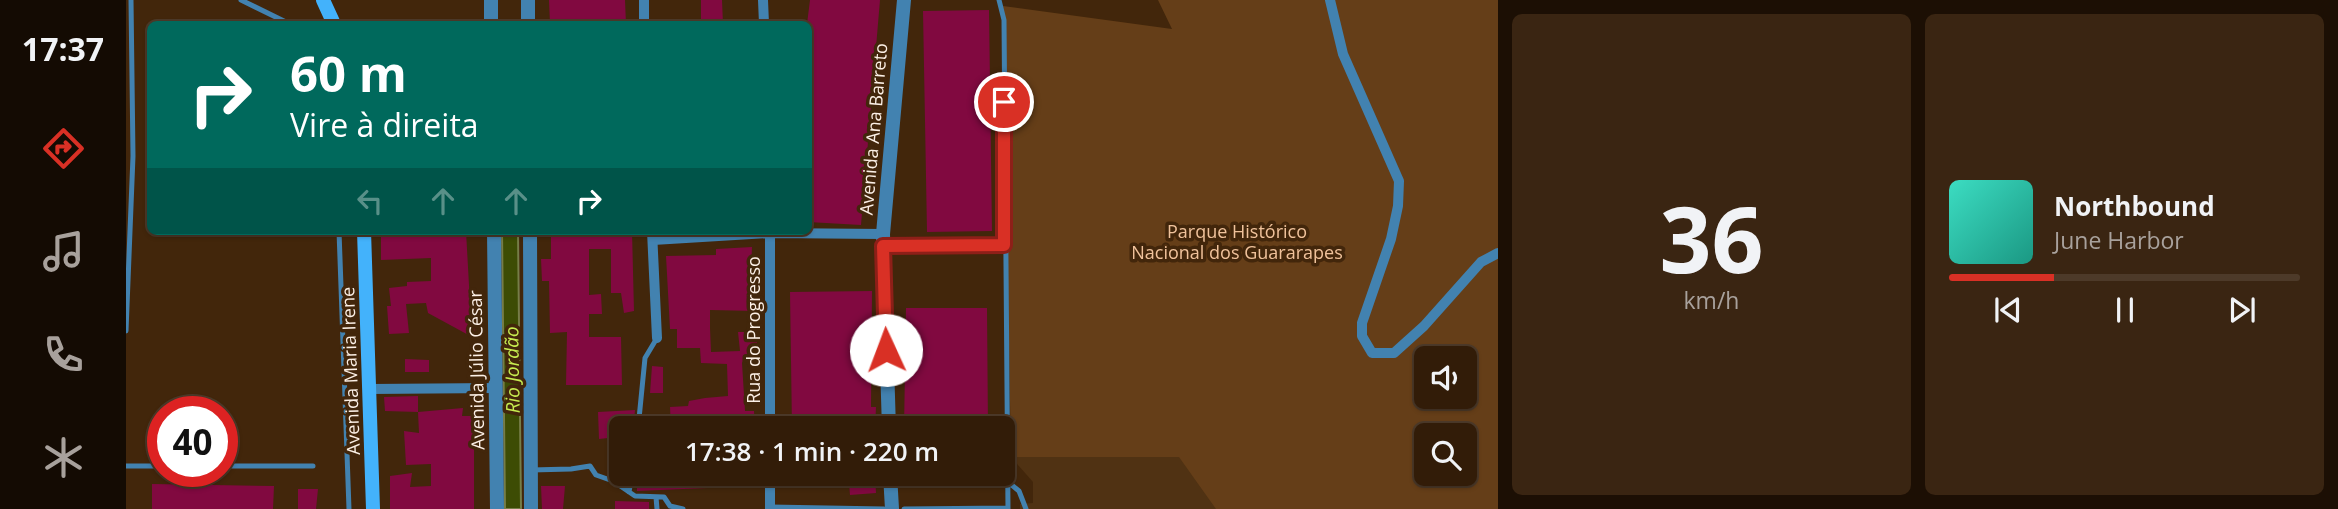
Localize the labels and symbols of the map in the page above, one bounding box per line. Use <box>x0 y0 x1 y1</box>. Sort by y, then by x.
street label: Avenida Ana Barreto <box>854 42 892 216</box>
pin <box>974 72 1034 132</box>
park label: Parque Histórico Nacional dos Guararapes <box>1131 219 1343 264</box>
street label: Rua do Progresso <box>741 256 765 404</box>
street label: Avenida Maria Irene <box>335 287 365 455</box>
street label: Avenida Júlio César <box>463 289 489 450</box>
position arrow <box>849 313 923 387</box>
water label: Rio Jordão <box>498 326 526 414</box>
speed limit sign: 40 <box>147 396 238 487</box>

